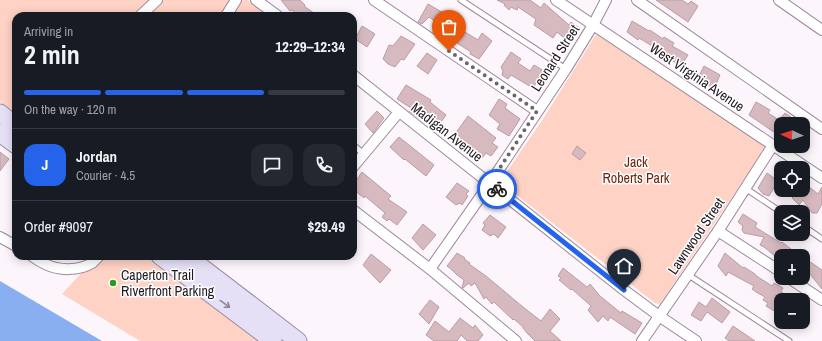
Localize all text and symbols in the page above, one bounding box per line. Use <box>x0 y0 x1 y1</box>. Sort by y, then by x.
pin <box>432 10 466 51</box>
icon: bag <box>438 16 460 38</box>
street label: Leonard Street <box>527 21 583 95</box>
text: Arriving in <box>24 23 73 40</box>
text: 12:29–12:34 <box>275 36 345 57</box>
text: 2 min <box>24 37 80 72</box>
street label: West Virginia Avenue <box>646 39 748 115</box>
street label: Madigan Avenue <box>408 98 486 166</box>
text: On the way · 120 m <box>24 101 116 118</box>
north arrow <box>774 117 810 153</box>
map controls <box>774 117 810 329</box>
button: chat <box>251 144 293 186</box>
button: phone <box>303 144 345 186</box>
text: Jordan <box>76 146 117 167</box>
park label: Jack Roberts Park <box>603 153 670 187</box>
text: J <box>42 154 48 175</box>
button: locate <box>774 161 810 197</box>
text: Courier · 4.5 <box>76 167 135 184</box>
courier <box>477 169 517 209</box>
icon: bike <box>486 178 508 200</box>
street label: Lawnwood Street <box>664 194 728 278</box>
button: layers <box>774 205 810 241</box>
text: Order #9097 <box>24 216 93 237</box>
text: $29.49 <box>307 216 345 237</box>
pin <box>607 249 641 290</box>
button: + <box>774 249 810 285</box>
icon: home <box>613 255 635 277</box>
place label: Caperton Trail Riverfront Parking <box>121 266 215 300</box>
marker: Caperton Trail Riverfront Parking <box>108 278 118 288</box>
button: − <box>774 293 810 329</box>
one-way arrow <box>219 300 230 308</box>

